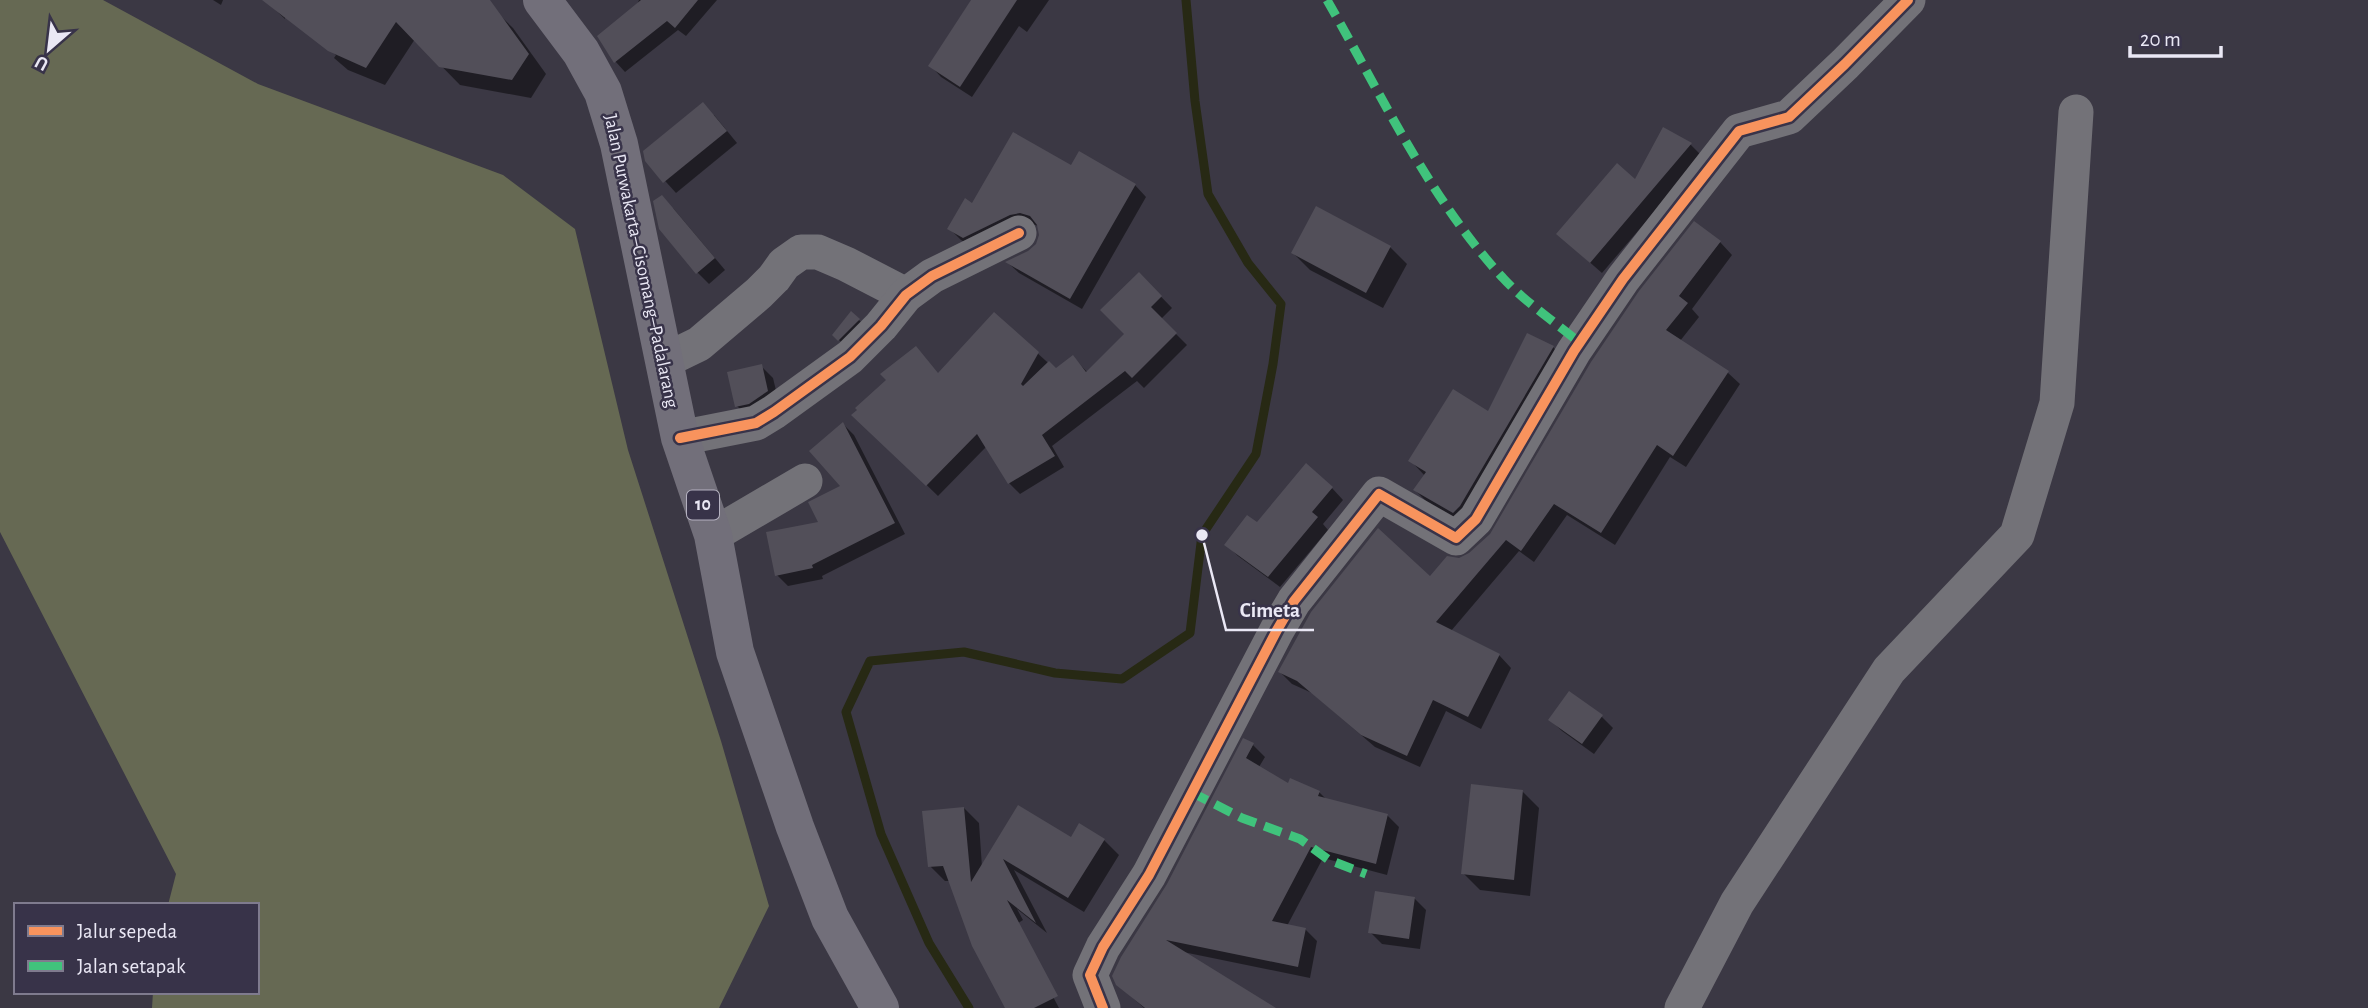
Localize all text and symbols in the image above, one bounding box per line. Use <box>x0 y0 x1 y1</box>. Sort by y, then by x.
north arrow <box>14 14 84 84</box>
scale bar <box>2130 14 2221 58</box>
text: 20 m <box>2140 29 2181 50</box>
text: U <box>32 51 52 74</box>
street label: Jalan Purwakarta–Cisomang–Padalarang <box>601 112 682 410</box>
road number: 10 <box>687 490 719 520</box>
callout: Cimeta <box>1226 588 1314 630</box>
text: Cimeta <box>1240 600 1300 621</box>
legend <box>14 903 259 994</box>
text: Jalur sepeda <box>77 921 177 942</box>
text: Jalan setapak <box>77 956 186 977</box>

